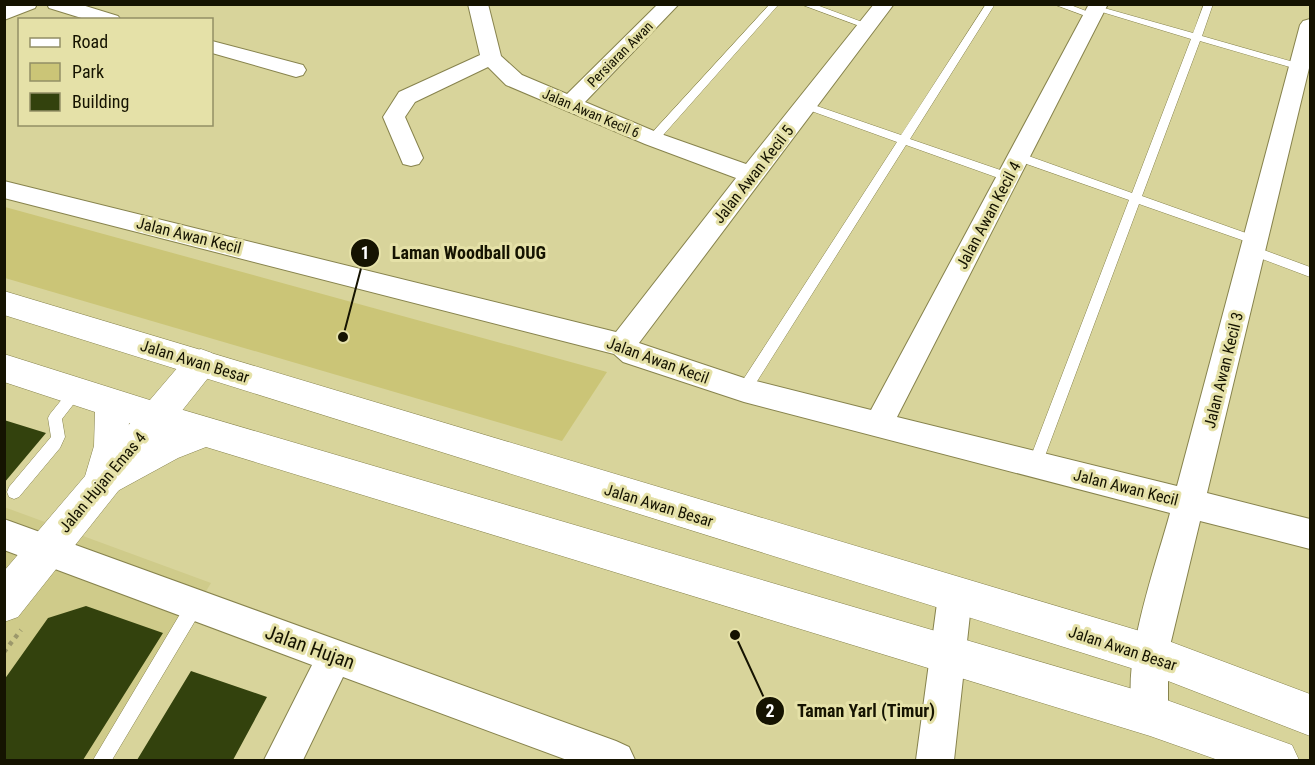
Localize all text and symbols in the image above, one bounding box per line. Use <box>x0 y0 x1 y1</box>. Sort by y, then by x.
legend <box>18 18 213 126</box>
street label: Persiaran Awan <box>584 18 656 90</box>
text: Road <box>72 31 108 52</box>
text: Park <box>72 61 104 82</box>
street label: Jalan Awan Kecil 6 <box>540 85 642 141</box>
text: Building <box>72 91 129 112</box>
street label: Jalan Awan Kecil 5 <box>709 122 798 227</box>
street label: Jalan Awan Kecil 4 <box>952 158 1025 272</box>
street label: Jalan Awan Kecil <box>134 213 243 258</box>
callout: Laman Woodball OUG <box>350 235 559 271</box>
text: 1 <box>360 242 370 263</box>
text: Laman Woodball OUG <box>392 242 546 263</box>
street label: Jalan Awan Kecil 3 <box>1200 310 1247 430</box>
street label: Jalan Awan Kecil <box>604 333 712 388</box>
street label: Jalan Awan Besar <box>138 336 252 387</box>
street label: Jalan Hujan Emas 4 <box>55 428 150 536</box>
street label: Jalan Awan Kecil <box>1071 465 1180 510</box>
street label: Jalan Awan Besar <box>602 480 716 531</box>
street label: Jalan Hujan <box>262 620 358 674</box>
street label: Jalan Awan Besar <box>1066 622 1179 675</box>
callout: Taman Yarl (Timur) <box>755 693 947 729</box>
text: 2 <box>765 700 775 721</box>
text: Taman Yarl (Timur) <box>797 700 935 722</box>

